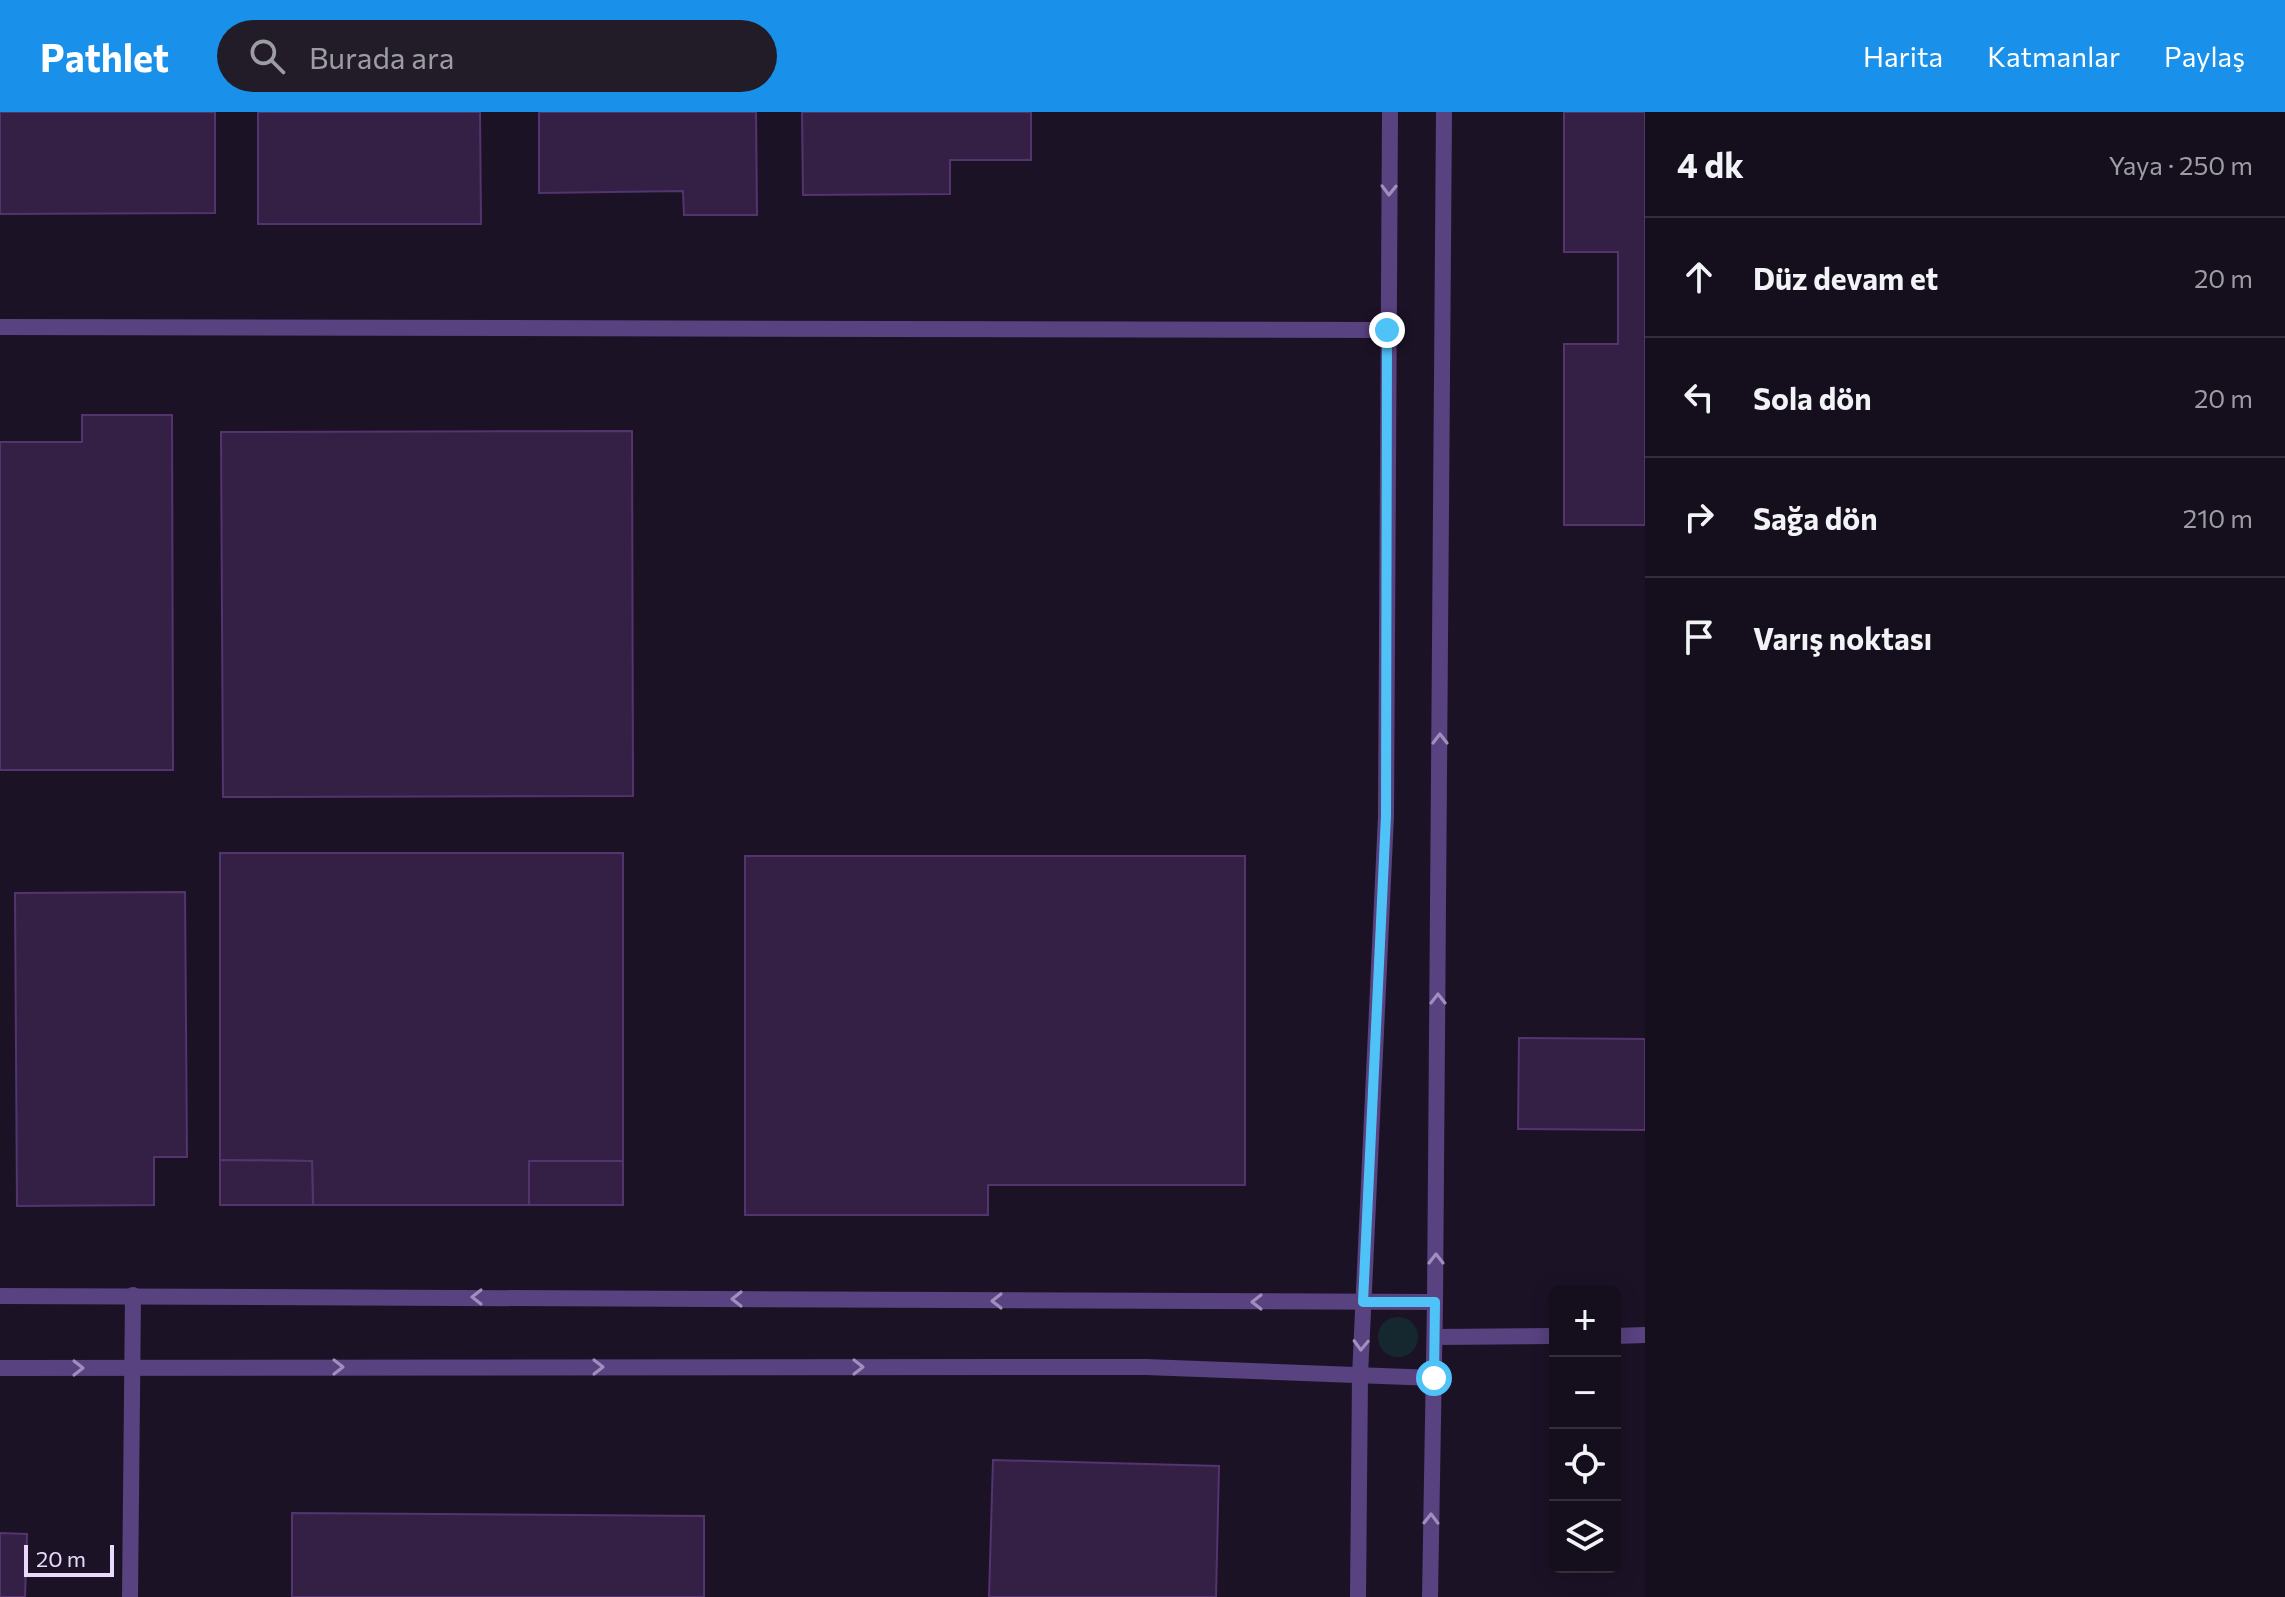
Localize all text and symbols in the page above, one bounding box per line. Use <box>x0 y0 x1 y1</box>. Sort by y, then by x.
search box <box>217 20 777 92</box>
text: Pathlet <box>40 33 169 80</box>
icon: search <box>245 34 289 78</box>
text: Burada ara <box>309 38 454 75</box>
text: Harita <box>1863 39 1943 73</box>
text: Katmanlar <box>1987 39 2120 73</box>
text: Paylaş <box>2164 39 2245 73</box>
text: 4 dk <box>1677 143 1744 185</box>
text: Yaya · 250 m <box>2108 149 2253 180</box>
one-way arrow <box>1380 184 1398 197</box>
icon: ahead <box>1677 255 1721 299</box>
text: Düz devam et <box>1753 259 1938 296</box>
text: 20 m <box>2194 262 2253 293</box>
route end <box>1369 312 1405 348</box>
icon: left <box>1677 375 1721 419</box>
text: Sola dön <box>1753 379 1872 416</box>
text: 20 m <box>2194 382 2253 413</box>
icon: right <box>1677 495 1721 539</box>
text: Sağa dön <box>1753 499 1878 536</box>
text: 210 m <box>2183 502 2253 533</box>
icon: arrive <box>1677 615 1721 659</box>
text: Varış noktası <box>1753 619 1932 656</box>
one-way arrow <box>1431 732 1449 745</box>
one-way arrow <box>1429 992 1447 1005</box>
one-way arrow <box>1427 1252 1444 1265</box>
map controls <box>1549 1285 1621 1573</box>
button: + <box>1549 1285 1621 1357</box>
one-way arrow <box>470 1288 483 1306</box>
one-way arrow <box>730 1290 743 1308</box>
one-way arrow <box>990 1292 1003 1309</box>
one-way arrow <box>1250 1293 1263 1311</box>
one-way arrow <box>1353 1339 1370 1352</box>
button: − <box>1549 1357 1621 1429</box>
one-way arrow <box>332 1358 345 1376</box>
one-way arrow <box>592 1358 605 1376</box>
one-way arrow <box>852 1358 865 1376</box>
one-way arrow <box>72 1359 85 1376</box>
route start <box>1416 1360 1452 1396</box>
button: locate <box>1549 1429 1621 1501</box>
button: layers <box>1549 1501 1621 1573</box>
one-way arrow <box>1423 1512 1440 1525</box>
scale bar <box>24 1541 114 1577</box>
text: 20 m <box>36 1545 86 1572</box>

